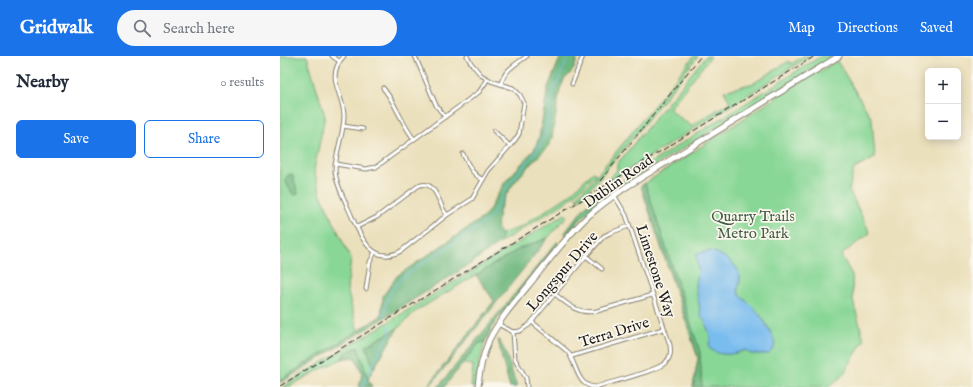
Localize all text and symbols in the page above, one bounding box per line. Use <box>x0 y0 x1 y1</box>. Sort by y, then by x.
search box <box>117 10 397 46</box>
text: Gridwalk <box>20 16 93 40</box>
icon: search <box>131 17 153 39</box>
text: Search here <box>163 19 235 38</box>
text: Map <box>788 19 815 37</box>
text: Directions <box>837 19 898 37</box>
text: Saved <box>920 19 953 37</box>
map controls <box>925 68 961 140</box>
button: + <box>925 68 961 104</box>
text: Nearby <box>16 72 69 93</box>
text: 0 results <box>220 74 264 91</box>
button: − <box>925 104 961 140</box>
button: Save <box>16 120 136 158</box>
button: Share <box>144 120 264 158</box>
street label: Dublin Road <box>580 150 658 212</box>
park label: Quarry Trails Metro Park <box>711 207 795 243</box>
street label: Limestone Way <box>632 222 680 321</box>
street label: Longspur Drive <box>522 227 602 315</box>
street label: Terra Drive <box>577 313 652 352</box>

